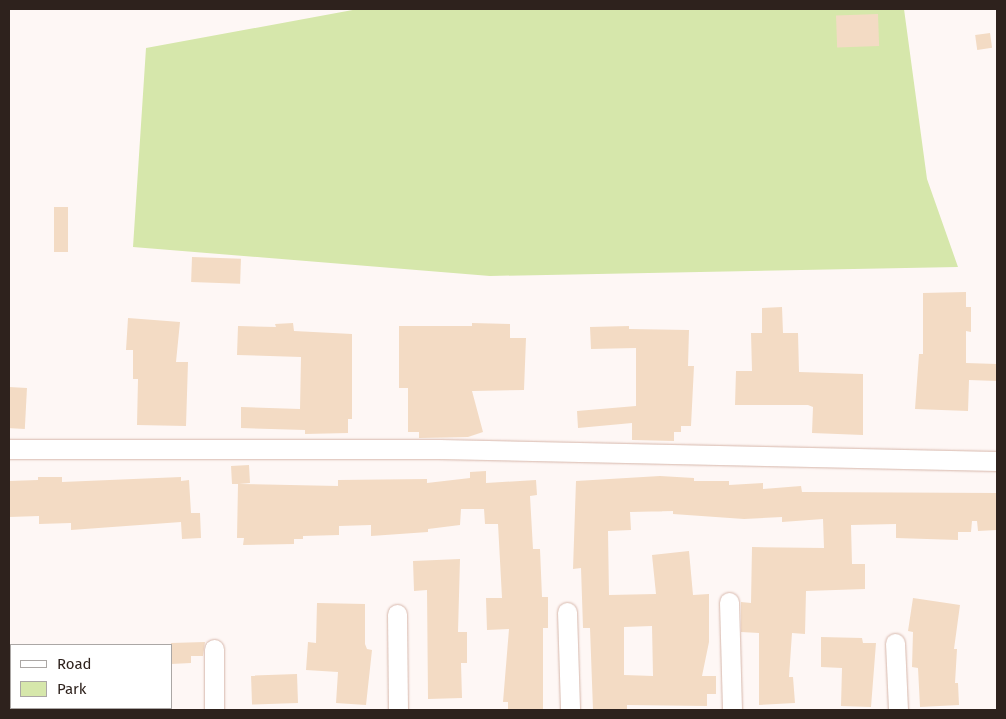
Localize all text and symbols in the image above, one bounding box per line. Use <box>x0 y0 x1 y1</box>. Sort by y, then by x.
legend <box>10 644 172 709</box>
text: Road <box>57 655 92 673</box>
text: Park <box>57 680 87 698</box>

